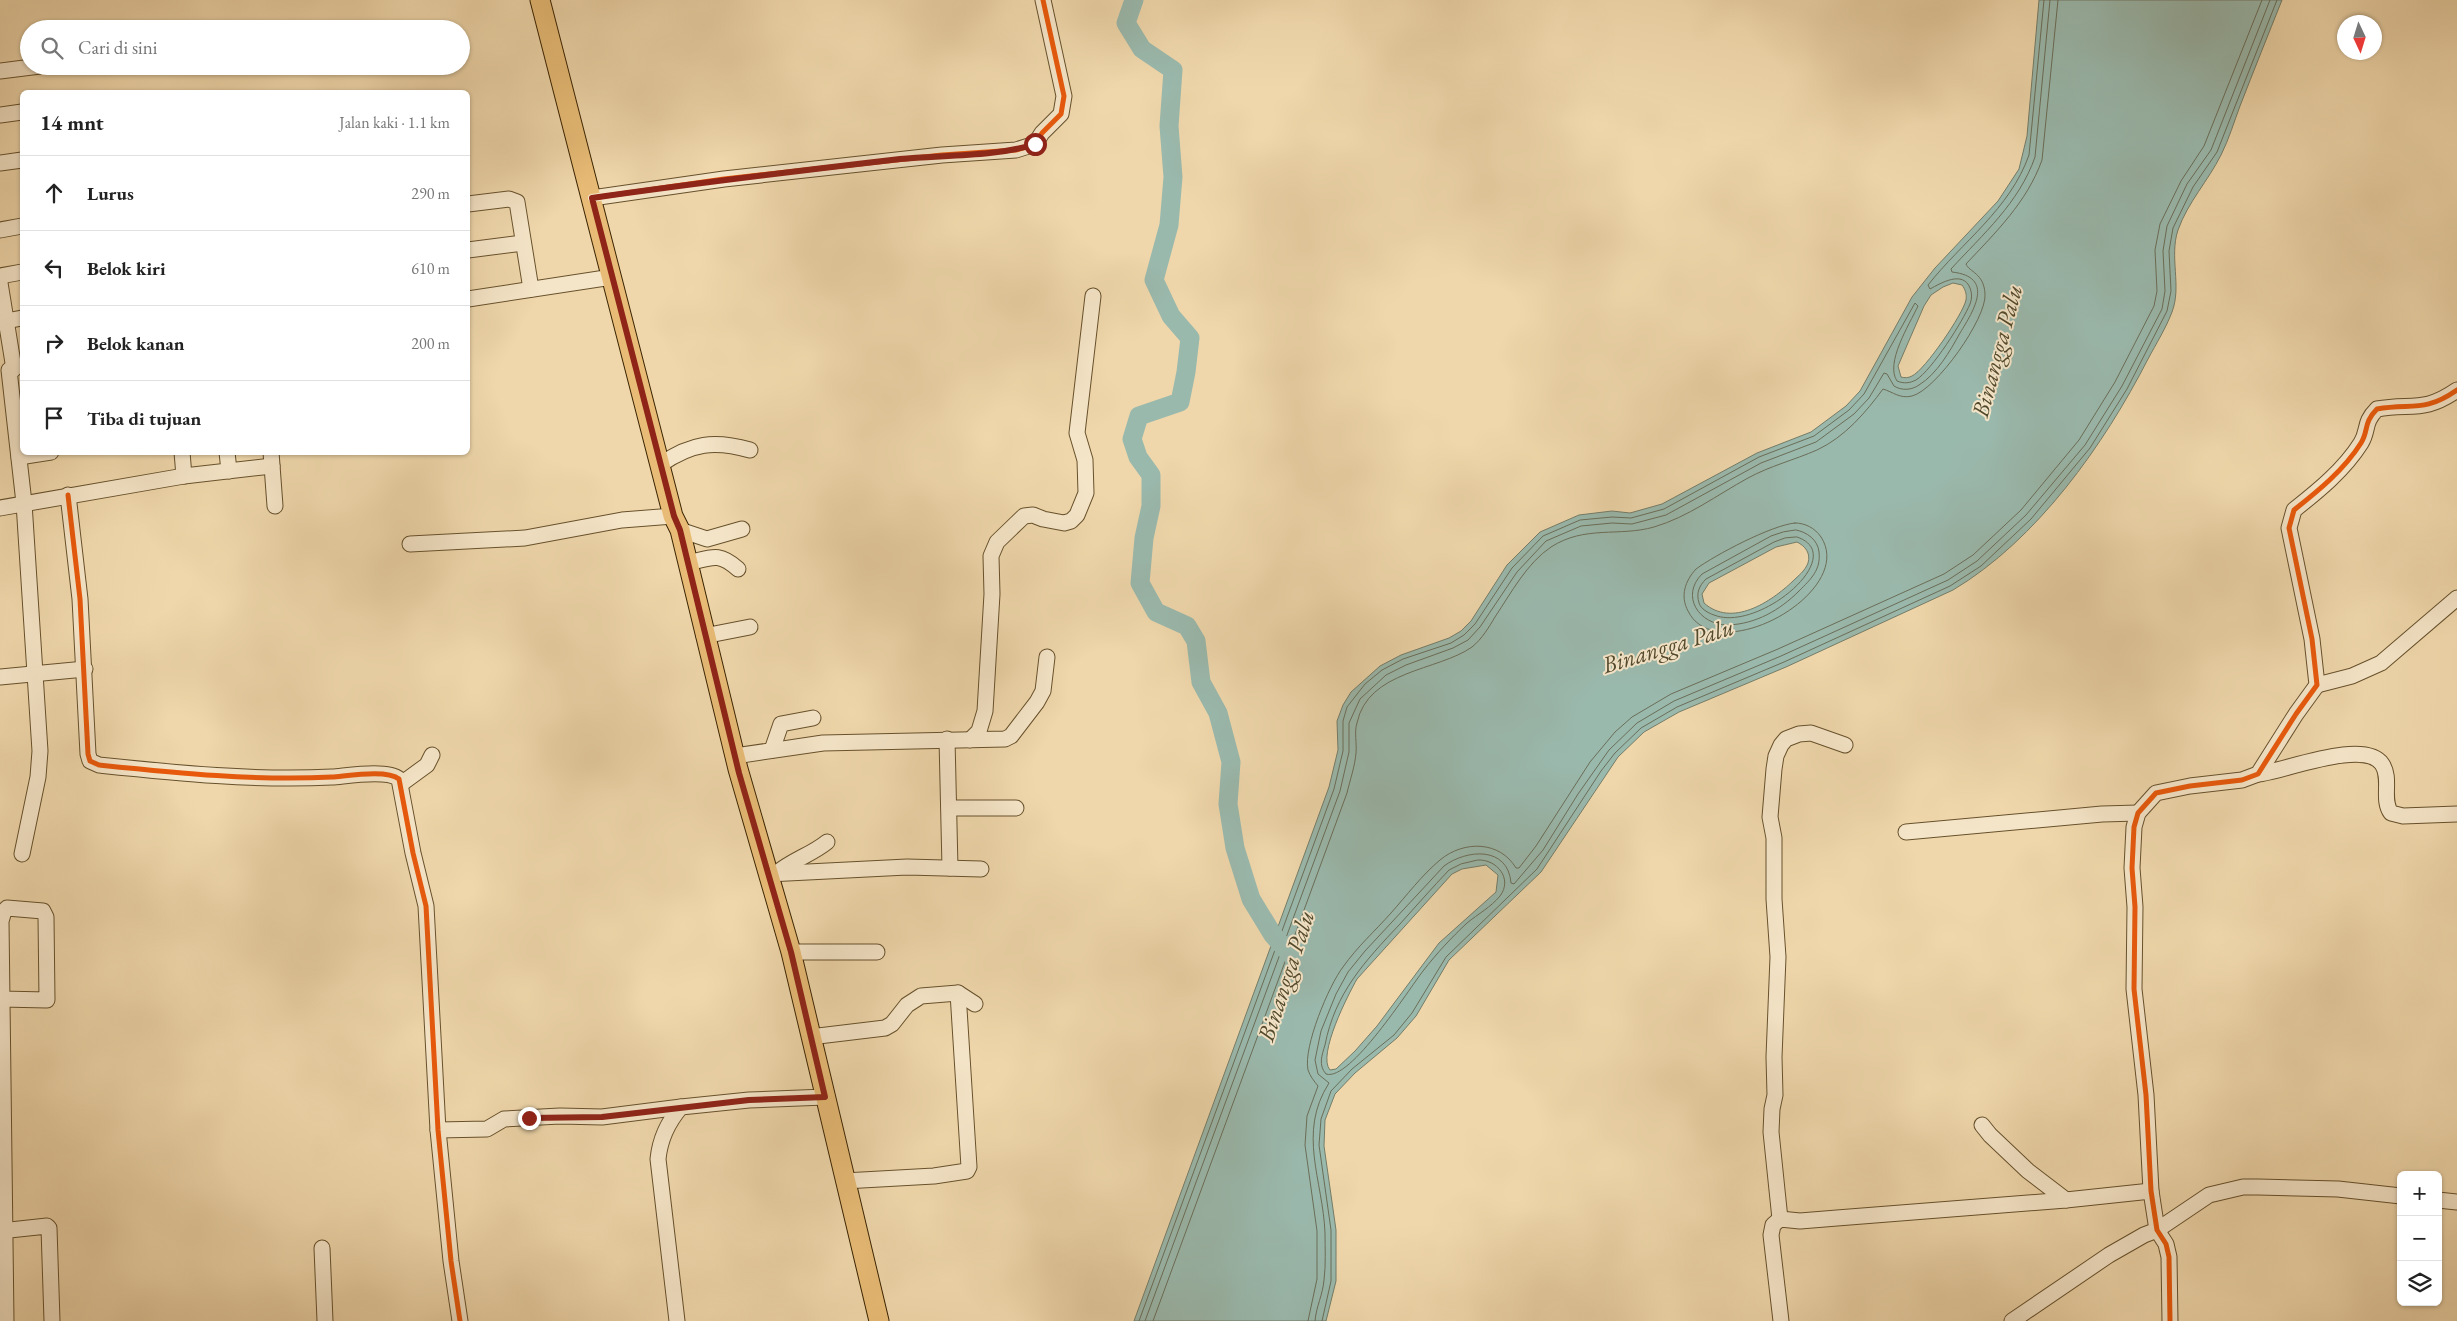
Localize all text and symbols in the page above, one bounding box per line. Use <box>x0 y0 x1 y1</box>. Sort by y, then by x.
north arrow <box>2337 15 2382 60</box>
search box <box>20 20 470 75</box>
icon: search <box>38 34 66 62</box>
text: Cari di sini <box>78 35 157 60</box>
text: 14 mnt <box>40 109 104 136</box>
text: Jalan kaki · 1.1 km <box>339 112 450 133</box>
route start <box>1024 133 1047 156</box>
icon: ahead <box>40 179 68 207</box>
text: Lurus <box>87 181 134 206</box>
text: 290 m <box>411 183 450 204</box>
icon: left <box>40 254 68 282</box>
text: Belok kiri <box>87 256 166 281</box>
text: 610 m <box>411 258 450 279</box>
water label: Binangga Palu <box>1964 281 2029 422</box>
icon: right <box>40 329 68 357</box>
text: Belok kanan <box>87 331 185 356</box>
text: 200 m <box>411 333 450 354</box>
icon: arrive <box>40 404 68 432</box>
text: Tiba di tujuan <box>87 406 201 431</box>
water label: Binangga Palu <box>1597 611 1737 681</box>
water label: Binangga Palu <box>1249 906 1321 1046</box>
route end <box>518 1107 541 1130</box>
map controls <box>2397 1171 2442 1306</box>
button: + <box>2397 1171 2442 1216</box>
button: − <box>2397 1216 2442 1261</box>
button: layers <box>2397 1261 2442 1306</box>

